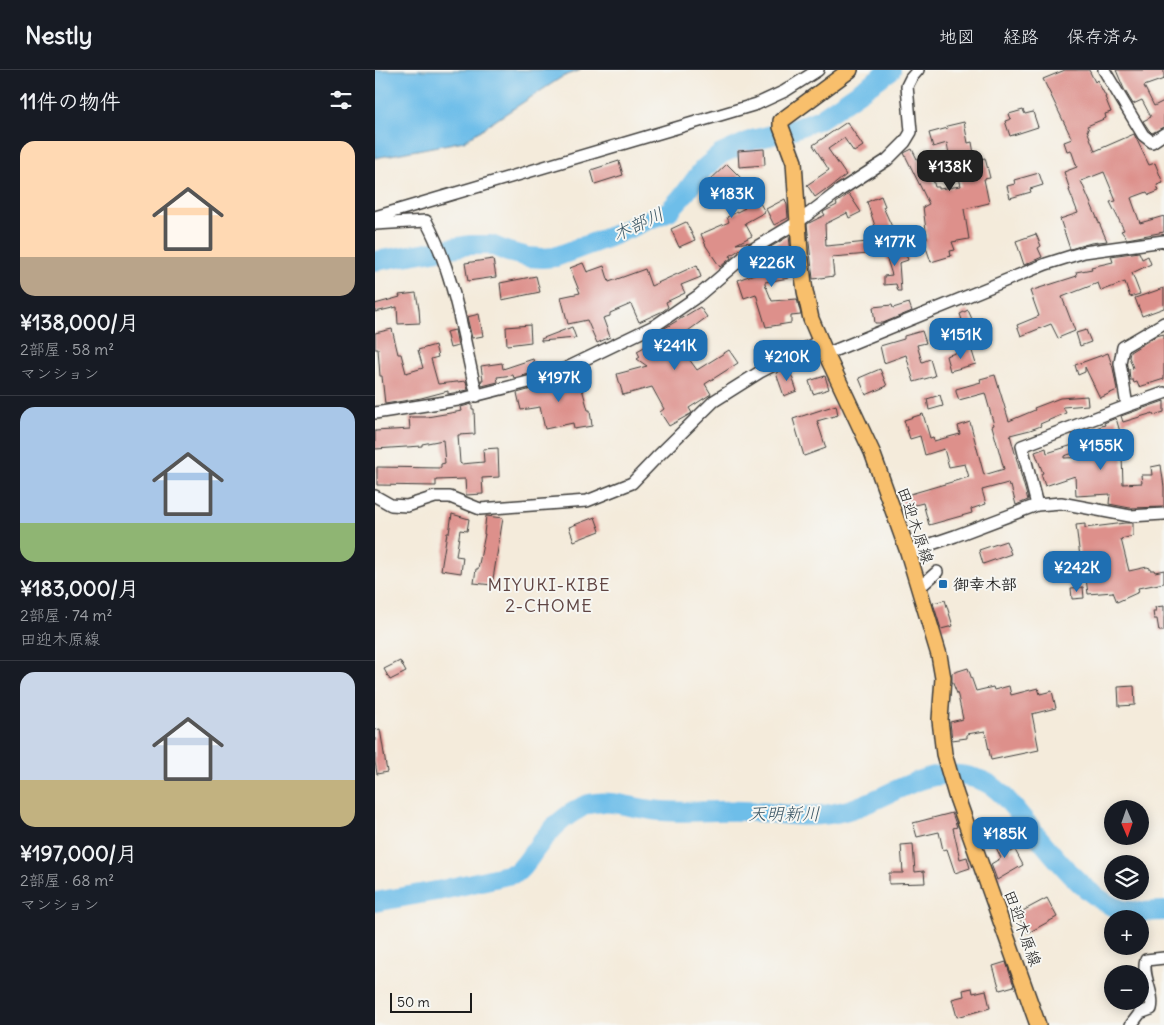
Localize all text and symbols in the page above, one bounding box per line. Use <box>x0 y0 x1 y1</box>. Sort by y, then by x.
text: Nestly <box>25 20 92 50</box>
text: 地図 <box>939 25 975 48</box>
text: 経路 <box>1003 25 1039 48</box>
text: 保存済み <box>1067 25 1139 48</box>
icon: filters <box>327 86 355 114</box>
text: 11件の物件 <box>20 88 121 115</box>
pin: ¥138K <box>915 150 985 192</box>
text: ¥138K <box>928 156 972 176</box>
icon: home <box>143 174 233 264</box>
pin: ¥183K <box>697 176 767 219</box>
text: ¥183K <box>710 183 754 203</box>
water label: 木部川 <box>609 202 667 246</box>
pin: ¥177K <box>860 224 930 267</box>
text: ¥177K <box>874 231 916 251</box>
pin: ¥226K <box>737 246 807 288</box>
text: ¥226K <box>749 252 795 272</box>
text: ¥138,000/月 <box>20 309 139 336</box>
pin: ¥151K <box>926 318 996 360</box>
text: ¥151K <box>940 324 982 344</box>
pin: ¥241K <box>640 328 710 371</box>
text: ¥241K <box>653 335 697 355</box>
text: 2部屋 · 58 m² <box>20 339 114 359</box>
pin: ¥210K <box>752 340 822 382</box>
text: ¥210K <box>765 346 809 366</box>
pin: ¥197K <box>524 360 594 403</box>
text: マンション <box>20 363 99 383</box>
text: ¥197K <box>538 367 580 387</box>
pin: ¥155K <box>1066 428 1136 471</box>
text: ¥155K <box>1079 435 1123 455</box>
icon: home <box>143 439 233 529</box>
street label: 田迎木原線 <box>894 484 938 566</box>
pin: ¥242K <box>1042 550 1112 593</box>
text: ¥242K <box>1054 557 1100 577</box>
district label: MIYUKI-KIBE 2-CHOME <box>487 573 611 617</box>
place label: 御幸木部 <box>953 574 1017 594</box>
text: ¥183,000/月 <box>20 575 139 602</box>
marker: 御幸木部 <box>937 578 949 590</box>
text: 2部屋 · 74 m² <box>20 605 113 625</box>
text: 田迎木原線 <box>20 629 100 649</box>
icon: home <box>143 704 233 794</box>
north arrow <box>1104 800 1149 845</box>
map controls <box>1104 800 1149 1010</box>
water label: 天明新川 <box>748 802 820 825</box>
pin: ¥185K <box>970 816 1040 859</box>
text: ¥185K <box>983 823 1027 843</box>
text: ¥197,000/月 <box>20 840 137 867</box>
button: layers <box>1104 855 1149 900</box>
text: 2部屋 · 68 m² <box>20 870 114 890</box>
street label: 田迎木原線 <box>1000 887 1046 969</box>
text: マンション <box>20 894 99 914</box>
button: + <box>1104 910 1149 955</box>
button: − <box>1104 965 1149 1010</box>
scale bar <box>390 990 473 1013</box>
text: 50 m <box>397 993 430 1011</box>

